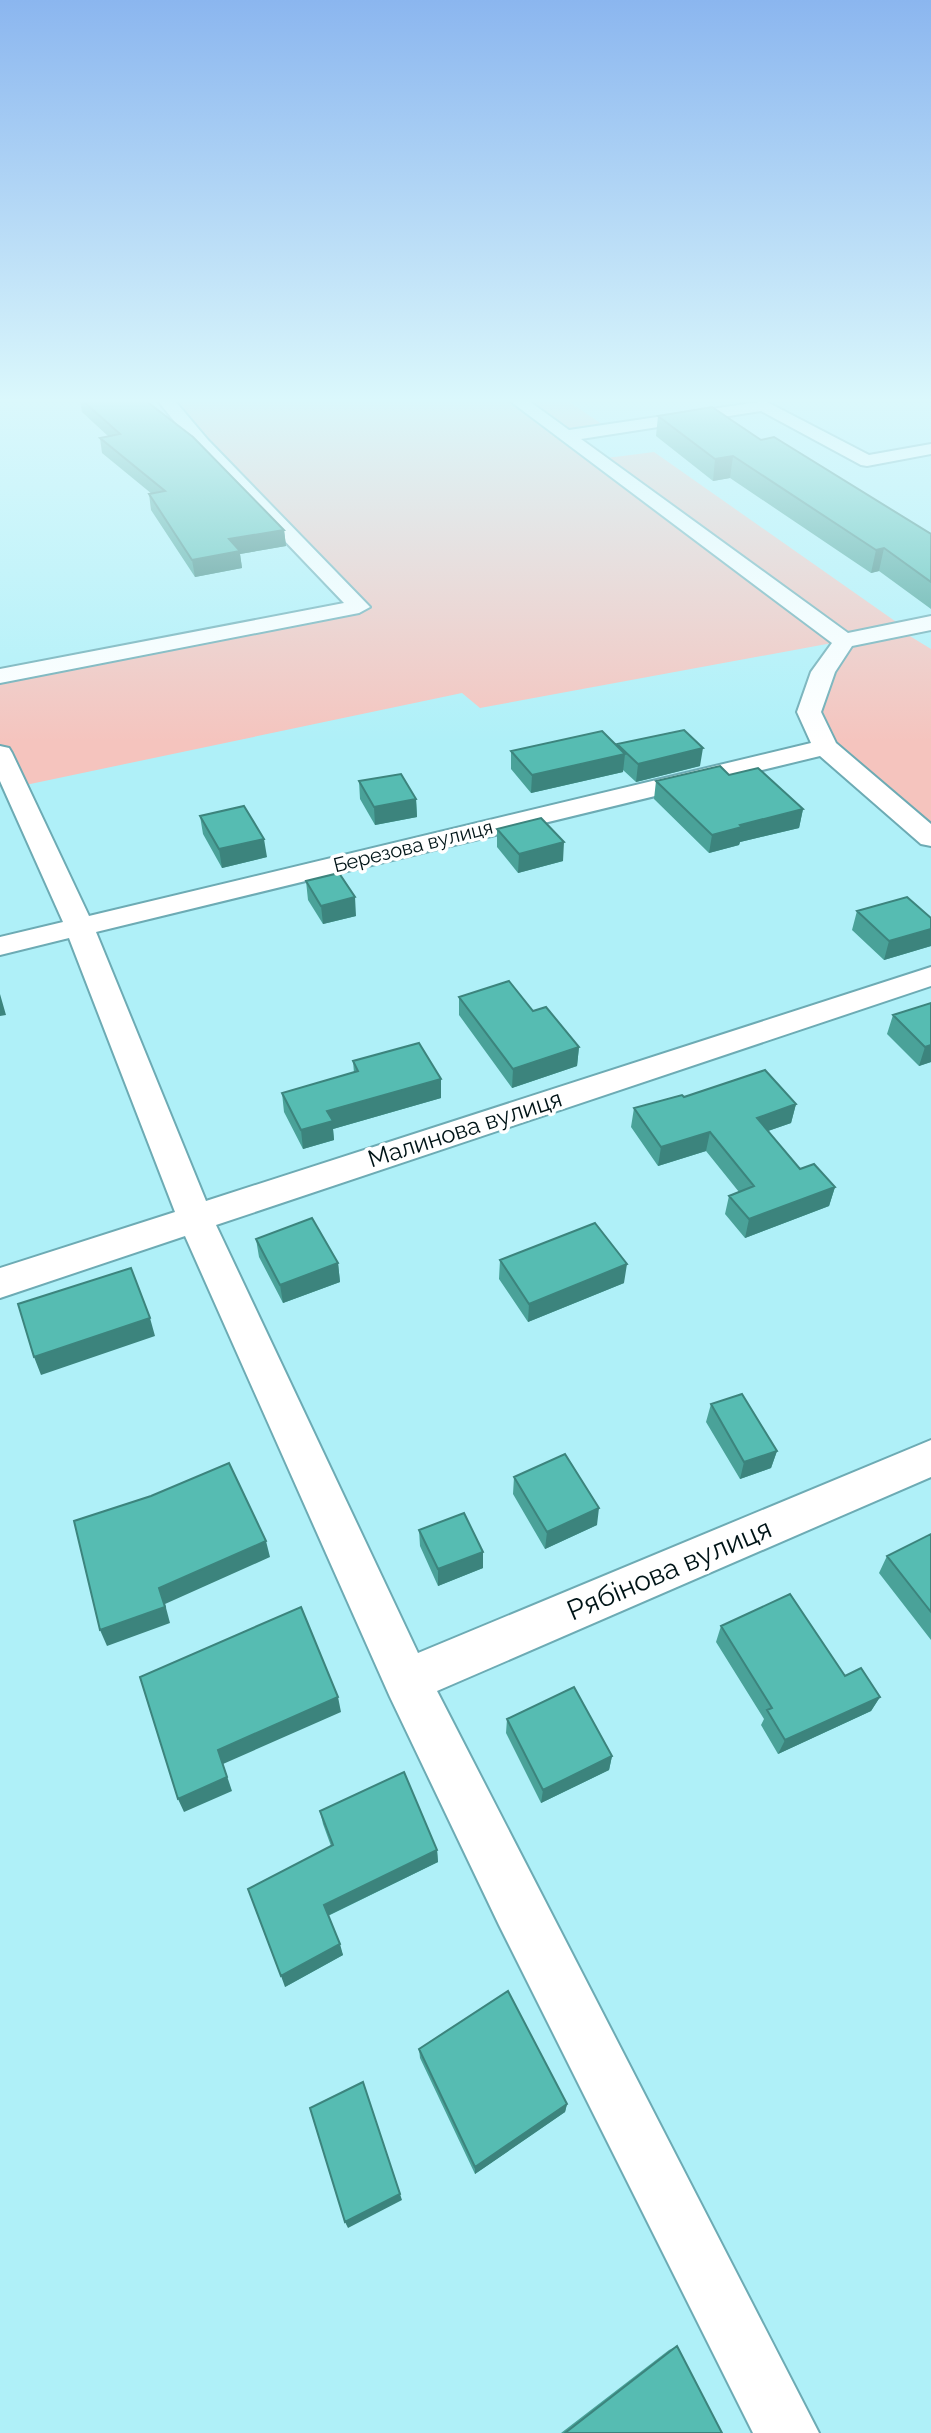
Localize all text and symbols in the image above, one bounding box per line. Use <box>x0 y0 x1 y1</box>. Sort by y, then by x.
street label: Березова вулиця <box>331 815 495 877</box>
street label: Малинова вулиця <box>364 1083 566 1174</box>
street label: Рябінова вулиця <box>562 1512 776 1627</box>

